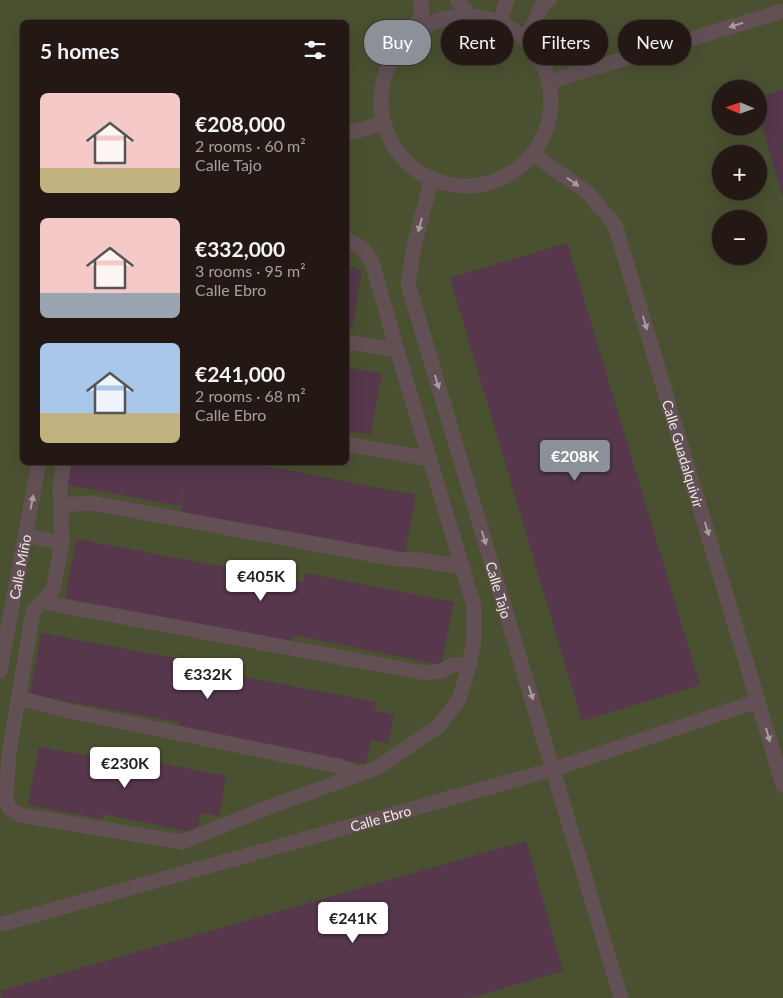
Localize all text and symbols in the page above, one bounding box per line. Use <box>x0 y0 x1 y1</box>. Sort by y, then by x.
chip: Buy <box>364 20 431 65</box>
chip: Rent <box>441 20 513 65</box>
chip: Filters <box>523 20 608 65</box>
chip: New <box>618 20 691 65</box>
one-way arrow <box>729 22 744 30</box>
icon: filters <box>301 36 329 64</box>
text: 5 homes <box>40 38 119 63</box>
north arrow <box>712 80 768 135</box>
map controls <box>712 80 767 265</box>
text: €208,000 <box>195 111 285 136</box>
icon: home <box>80 113 140 173</box>
text: 2 rooms · 60 m² <box>195 136 306 155</box>
button: + <box>712 145 767 200</box>
text: Calle Tajo <box>195 155 262 174</box>
one-way arrow <box>566 177 580 187</box>
button: − <box>712 210 767 265</box>
one-way arrow <box>416 218 424 233</box>
text: €332,000 <box>195 236 285 261</box>
icon: home <box>80 238 140 298</box>
text: 3 rooms · 95 m² <box>195 261 306 280</box>
text: Calle Ebro <box>195 280 266 299</box>
one-way arrow <box>641 316 649 331</box>
text: €241,000 <box>195 361 285 386</box>
icon: home <box>80 363 140 423</box>
one-way arrow <box>434 375 442 390</box>
text: 2 rooms · 68 m² <box>195 386 306 405</box>
street label: Calle Guadalquivir <box>659 398 708 510</box>
text: Calle Ebro <box>195 405 266 424</box>
pin: €208K <box>540 440 610 482</box>
text: €208K <box>551 446 599 465</box>
one-way arrow <box>28 495 36 510</box>
one-way arrow <box>703 521 711 536</box>
one-way arrow <box>481 530 489 545</box>
street label: Calle Miño <box>5 533 34 601</box>
street label: Calle Tajo <box>483 559 516 620</box>
pin: €405K <box>226 560 296 602</box>
text: €405K <box>237 566 285 585</box>
pin: €332K <box>173 658 243 700</box>
text: €332K <box>184 664 232 683</box>
one-way arrow <box>527 686 535 701</box>
one-way arrow <box>765 727 773 742</box>
pin: €230K <box>90 746 160 789</box>
text: €230K <box>101 753 149 772</box>
street label: Calle Ebro <box>348 801 413 834</box>
pin: €241K <box>318 902 388 944</box>
text: €241K <box>329 908 377 927</box>

